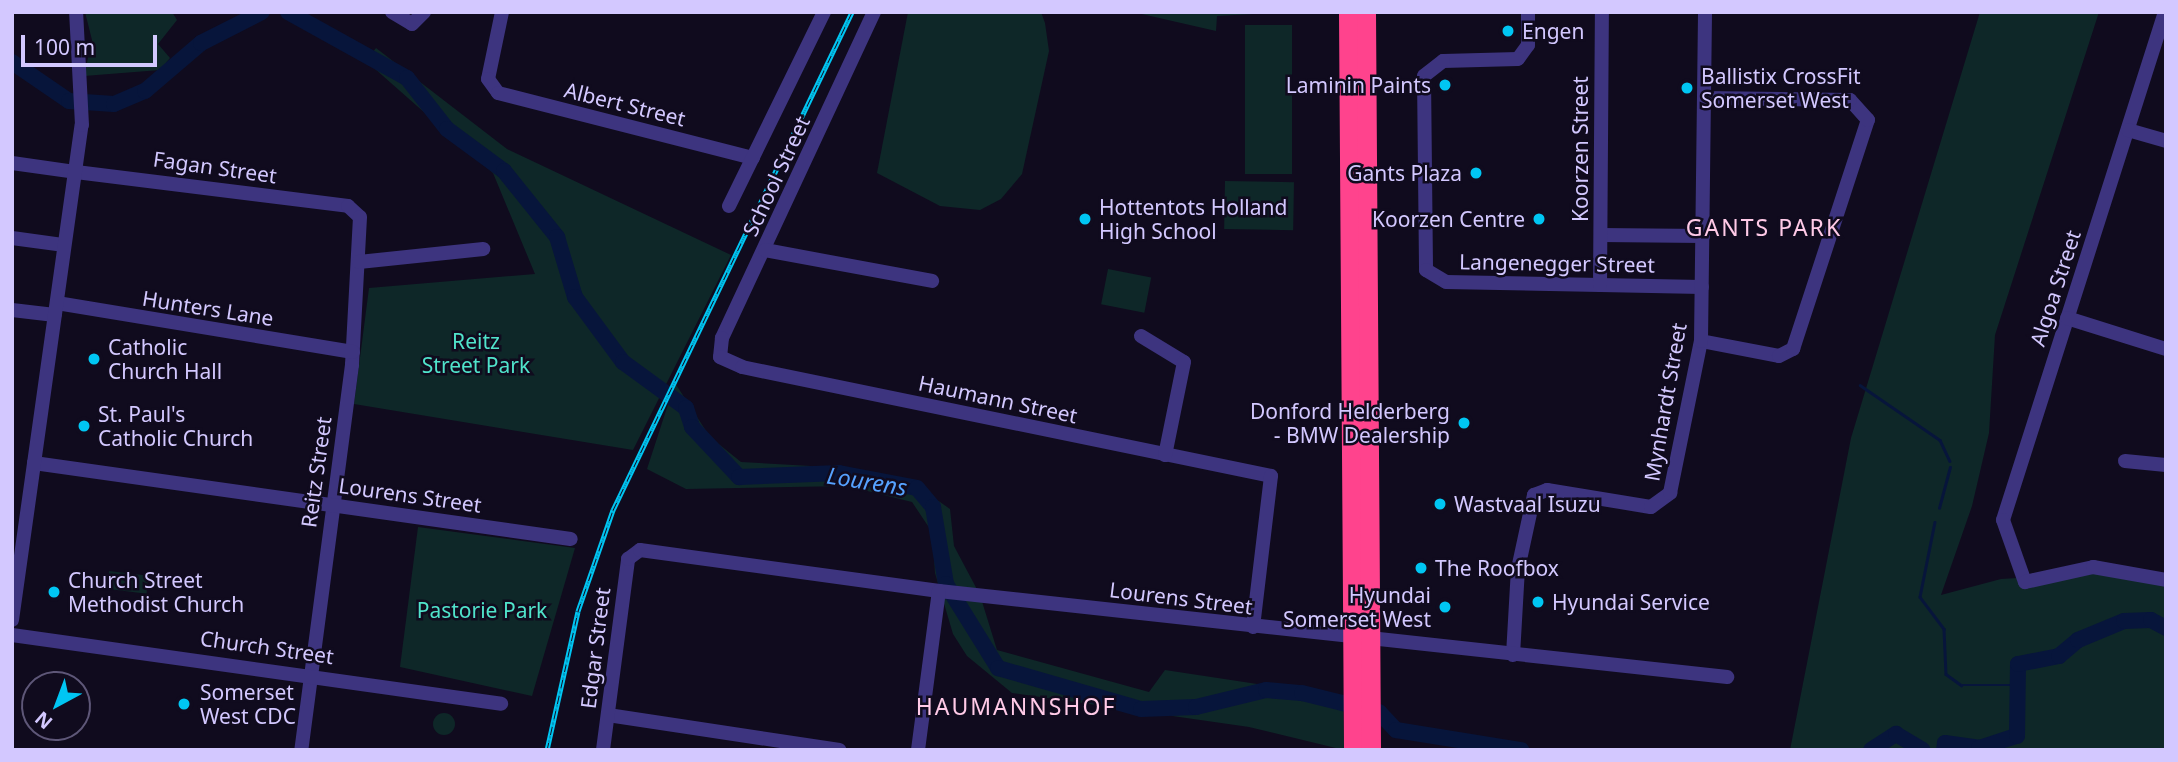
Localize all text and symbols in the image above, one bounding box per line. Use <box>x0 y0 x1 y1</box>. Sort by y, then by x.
place label: Engen <box>1522 18 1584 44</box>
scale bar <box>24 21 161 65</box>
marker: Engen <box>1500 23 1516 39</box>
text: 100 m <box>34 33 95 61</box>
place label: Ballistix CrossFit Somerset West <box>1701 63 1861 113</box>
place label: Laminin Paints <box>1286 72 1431 98</box>
street label: Koorzen Street <box>1567 76 1593 222</box>
street label: Albert Street <box>562 77 688 131</box>
marker: Laminin Paints <box>1437 77 1453 93</box>
marker: Ballistix CrossFit Somerset West <box>1679 80 1695 96</box>
street label: School Street <box>737 112 815 240</box>
street label: Fagan Street <box>152 146 278 188</box>
place label: Gants Plaza <box>1347 160 1462 186</box>
marker: Gants Plaza <box>1468 165 1484 181</box>
place label: Hottentots Holland High School <box>1099 194 1287 244</box>
place label: Koorzen Centre <box>1372 206 1525 232</box>
marker: Hottentots Holland High School <box>1077 211 1093 227</box>
marker: Koorzen Centre <box>1531 211 1547 227</box>
district label: GANTS PARK <box>1687 213 1841 241</box>
street label: Algoa Street <box>2024 227 2086 349</box>
street label: Langenegger Street <box>1459 249 1655 277</box>
street label: Hunters Lane <box>140 285 276 331</box>
street label: Mynhardt Street <box>1639 321 1691 483</box>
park label: Reitz Street Park <box>422 328 530 378</box>
place label: Catholic Church Hall <box>108 334 222 384</box>
marker: Catholic Church Hall <box>86 351 102 367</box>
street label: Haumann Street <box>916 370 1080 428</box>
place label: Donford Helderberg - BMW Dealership <box>1250 398 1450 448</box>
place label: St. Paul's Catholic Church <box>98 401 253 451</box>
street label: Reitz Street <box>296 415 336 529</box>
marker: Donford Helderberg - BMW Dealership <box>1456 415 1472 431</box>
marker: St. Paul's Catholic Church <box>76 418 92 434</box>
water label: Lourens <box>825 461 909 501</box>
street label: Lourens Street <box>337 473 483 517</box>
place label: Wastvaal Isuzu <box>1454 491 1601 517</box>
marker: Wastvaal Isuzu <box>1432 496 1448 512</box>
place label: The Roofbox <box>1435 555 1559 581</box>
marker: The Roofbox <box>1413 560 1429 576</box>
place label: Church Street Methodist Church <box>68 567 244 617</box>
street label: Lourens Street <box>1108 577 1254 619</box>
place label: Hyundai Somerset West <box>1283 582 1431 632</box>
marker: Church Street Methodist Church <box>46 584 62 600</box>
street label: Edgar Street <box>575 586 615 710</box>
place label: Hyundai Service <box>1552 589 1710 615</box>
marker: Hyundai Service <box>1530 594 1546 610</box>
park label: Pastorie Park <box>417 597 547 623</box>
marker: Hyundai Somerset West <box>1437 599 1453 615</box>
street label: Church Street <box>199 625 335 669</box>
north arrow <box>21 671 91 741</box>
place label: Somerset West CDC <box>200 679 296 729</box>
district label: HAUMANNSHOF <box>917 692 1115 720</box>
marker: Somerset West CDC <box>174 694 194 714</box>
text: N <box>29 705 58 735</box>

